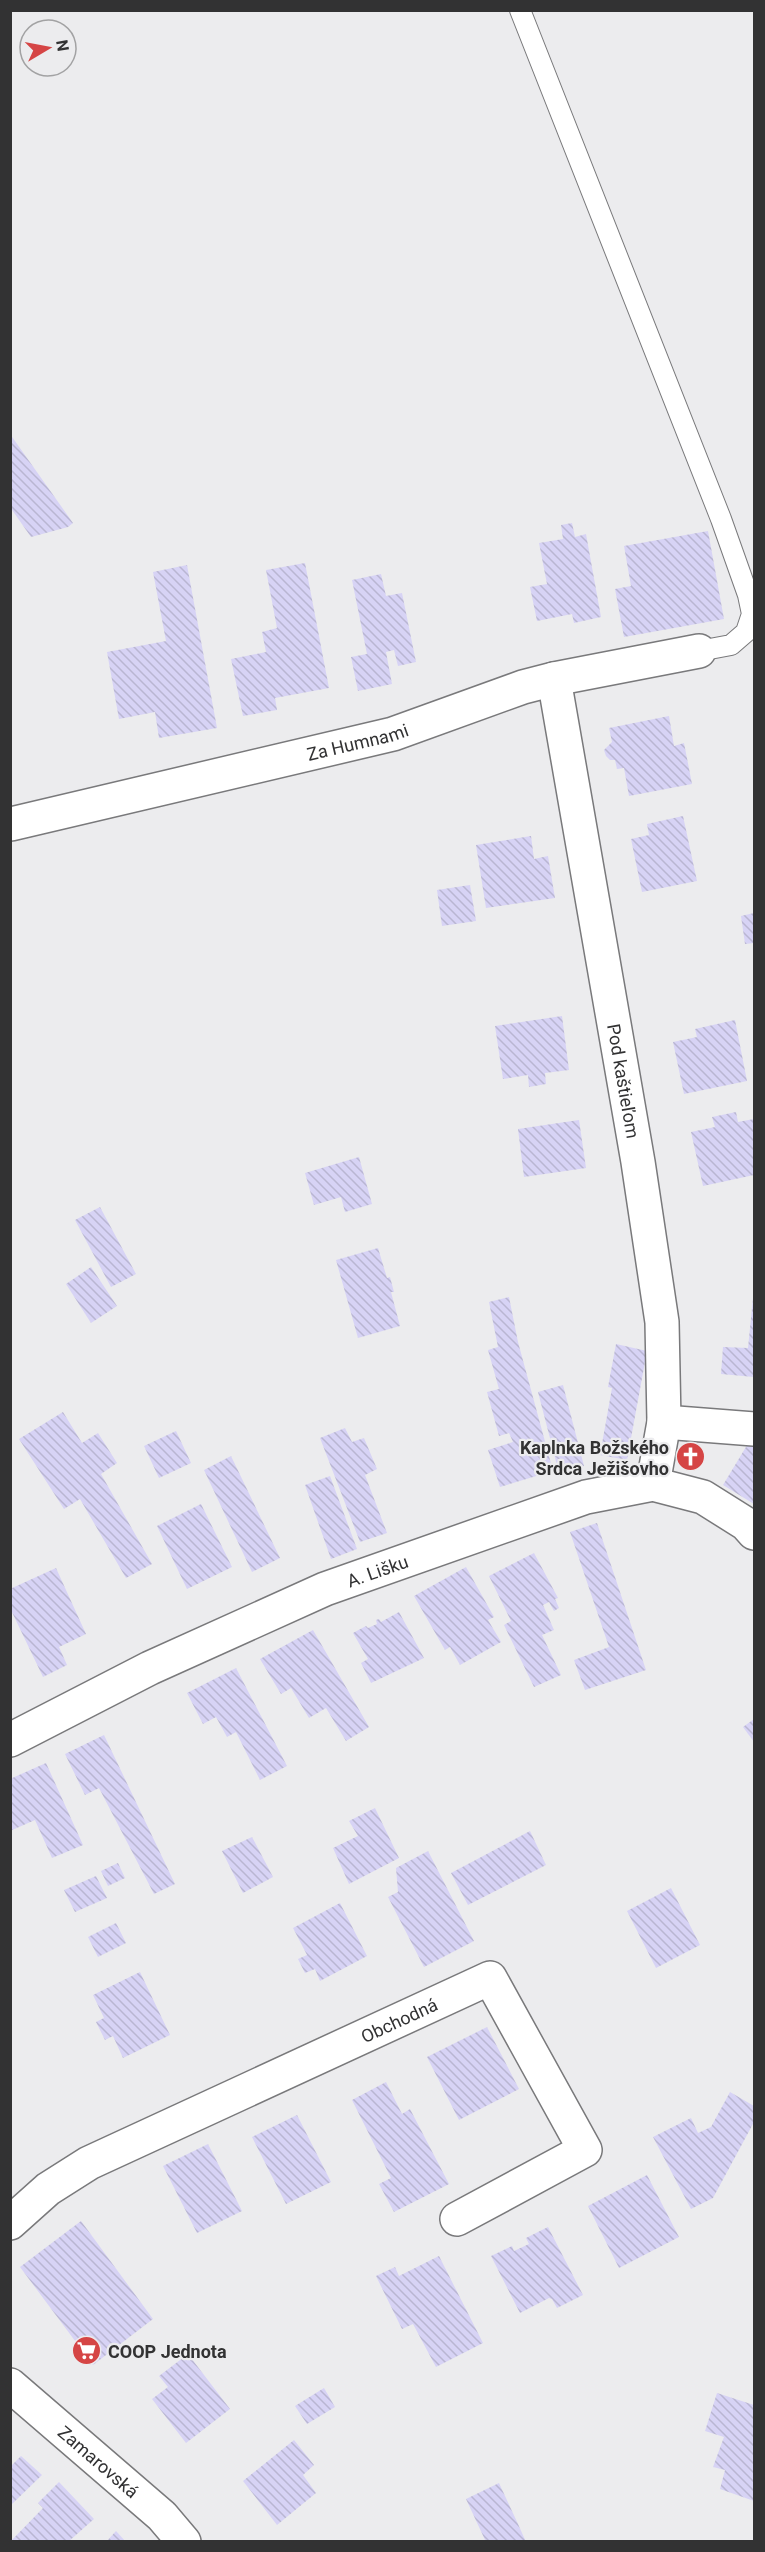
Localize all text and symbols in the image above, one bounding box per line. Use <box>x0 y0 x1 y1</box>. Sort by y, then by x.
north arrow <box>18 18 78 78</box>
text: N <box>52 38 73 53</box>
street label: Za Humnami <box>305 719 411 764</box>
street label: Pod kaštieľom <box>604 1022 644 1140</box>
place label: Kaplnka Božského Srdca Ježišovho <box>520 1437 669 1479</box>
church icon: Kaplnka Božského Srdca Ježišovho <box>674 1441 706 1473</box>
street label: A. Lišku <box>344 1550 411 1591</box>
street label: Obchodná <box>357 1993 441 2047</box>
supermarket icon: COOP Jednota <box>71 2335 103 2367</box>
place label: COOP Jednota <box>108 2341 227 2362</box>
street label: Zamarovská <box>54 2421 143 2502</box>

